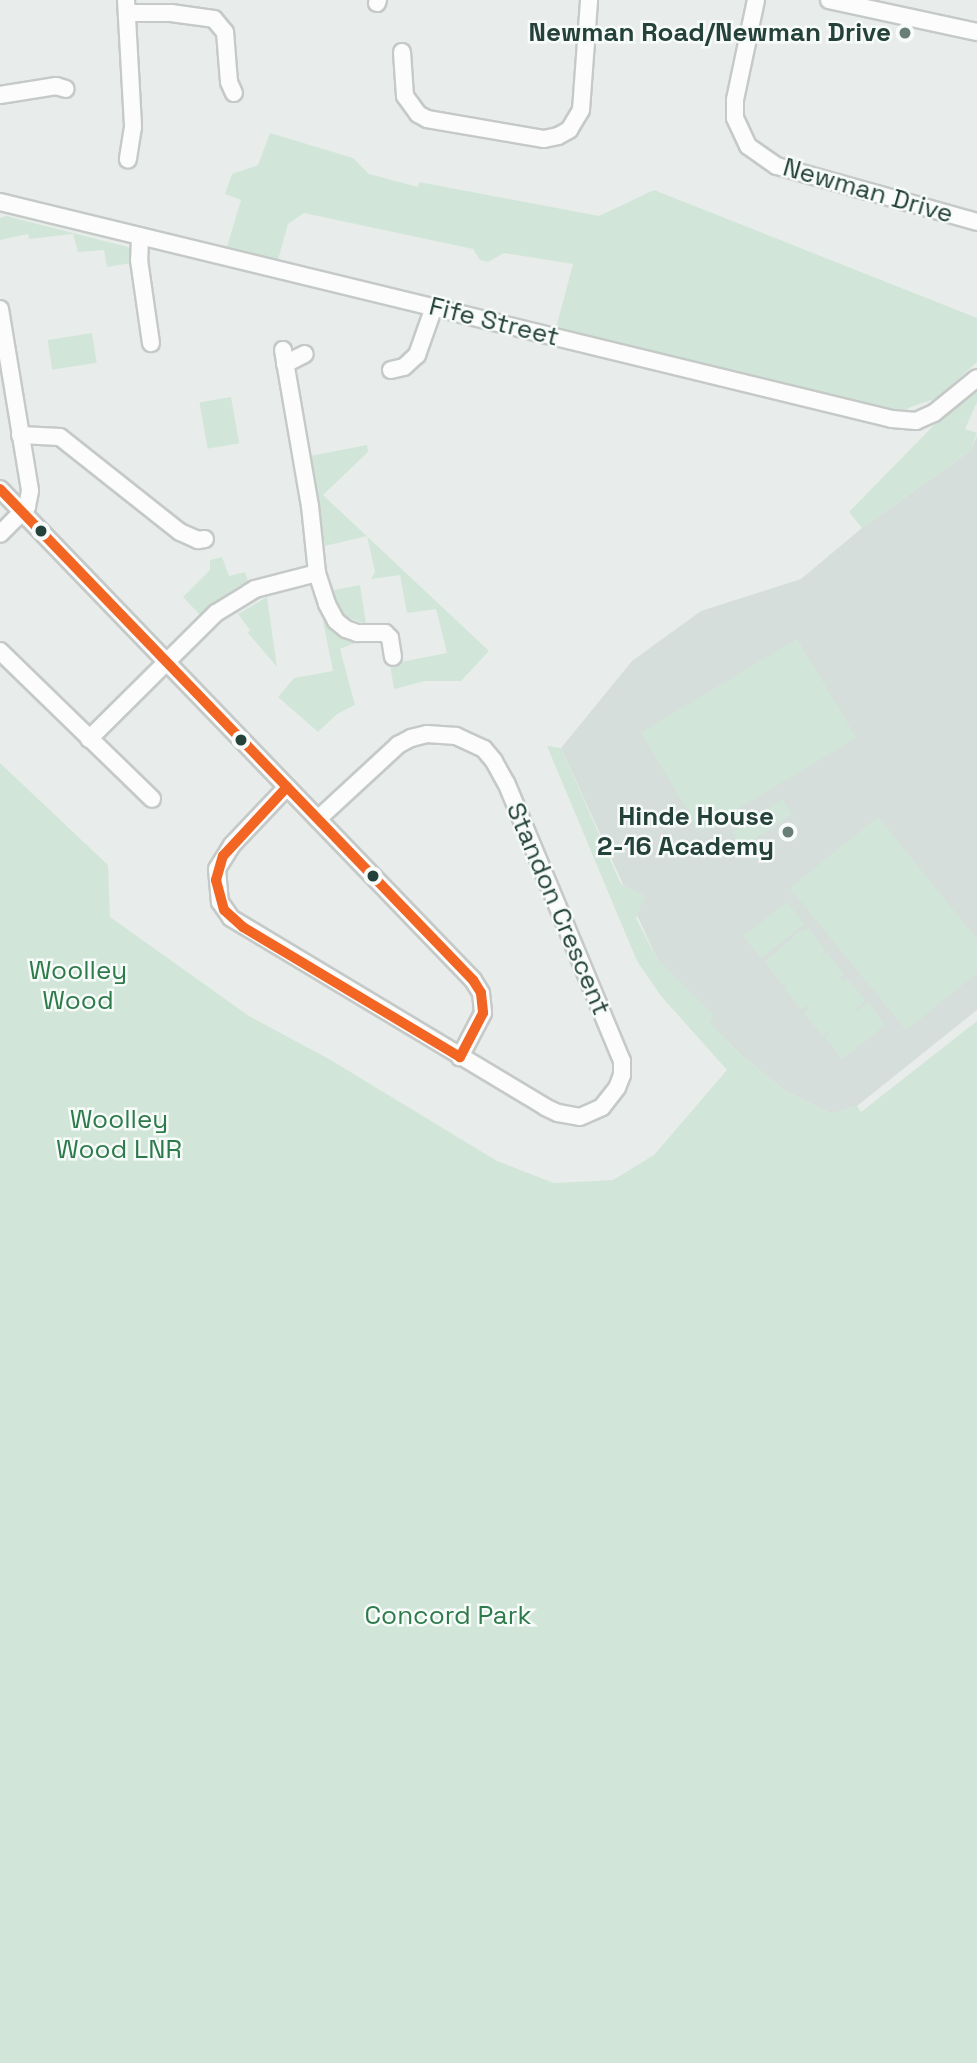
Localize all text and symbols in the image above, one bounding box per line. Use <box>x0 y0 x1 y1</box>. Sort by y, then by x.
place label: Newman Road/Newman Drive <box>529 17 891 49</box>
marker: Newman Road/Newman Drive <box>897 25 913 41</box>
street label: Newman Drive <box>779 152 957 230</box>
street label: Fife Street <box>426 291 562 353</box>
unlabelled marker <box>34 524 48 538</box>
unlabelled marker <box>234 733 248 747</box>
street label: Standon Crescent <box>499 798 617 1020</box>
place label: Hinde House 2-16 Academy <box>597 801 774 862</box>
marker: Hinde House 2-16 Academy <box>780 824 796 840</box>
unlabelled marker <box>366 869 380 883</box>
park label: Woolley Wood <box>29 955 127 1016</box>
park label: Woolley Wood LNR <box>56 1104 182 1166</box>
park label: Concord Park <box>364 1600 532 1632</box>

